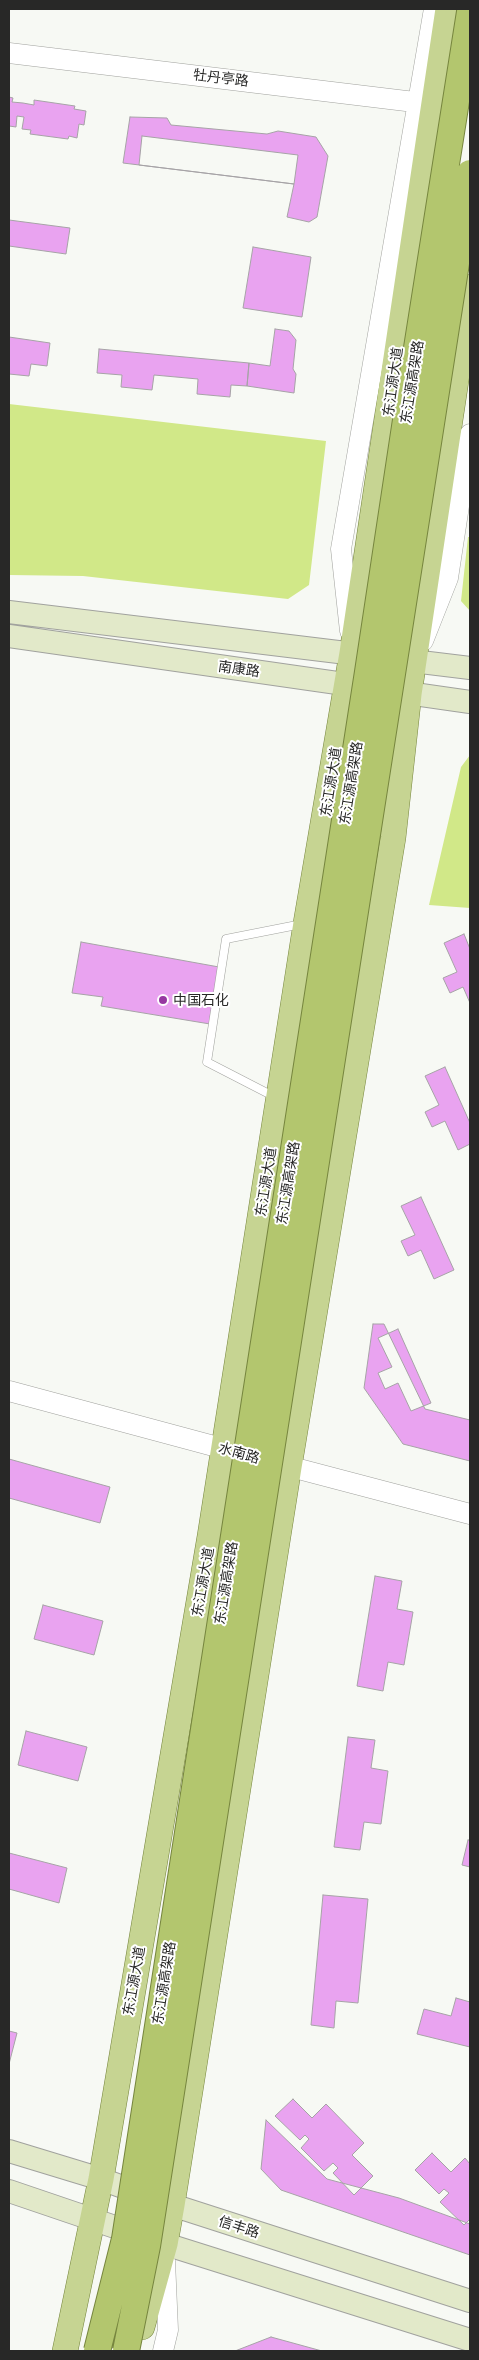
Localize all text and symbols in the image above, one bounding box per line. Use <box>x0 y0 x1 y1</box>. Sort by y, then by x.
street label: 牡丹亭路 <box>192 66 250 90</box>
street label: 东江源高架路 <box>397 339 427 425</box>
street label: 东江源大道 <box>380 346 406 418</box>
street label: 南康路 <box>217 658 261 680</box>
street label: 东江源高架路 <box>336 740 366 826</box>
street label: 东江源大道 <box>317 746 345 818</box>
place label: 中国石化 <box>173 992 229 1008</box>
marker: 中国石化 <box>157 994 169 1006</box>
street label: 东江源高架路 <box>273 1140 303 1226</box>
street label: 东江源大道 <box>252 1146 280 1218</box>
street label: 水南路 <box>216 1439 262 1467</box>
street label: 东江源高架路 <box>211 1540 241 1626</box>
street label: 东江源大道 <box>189 1546 217 1618</box>
street label: 东江源高架路 <box>149 1940 179 2026</box>
street label: 东江源大道 <box>120 1945 148 2017</box>
street label: 信丰路 <box>216 2213 262 2241</box>

